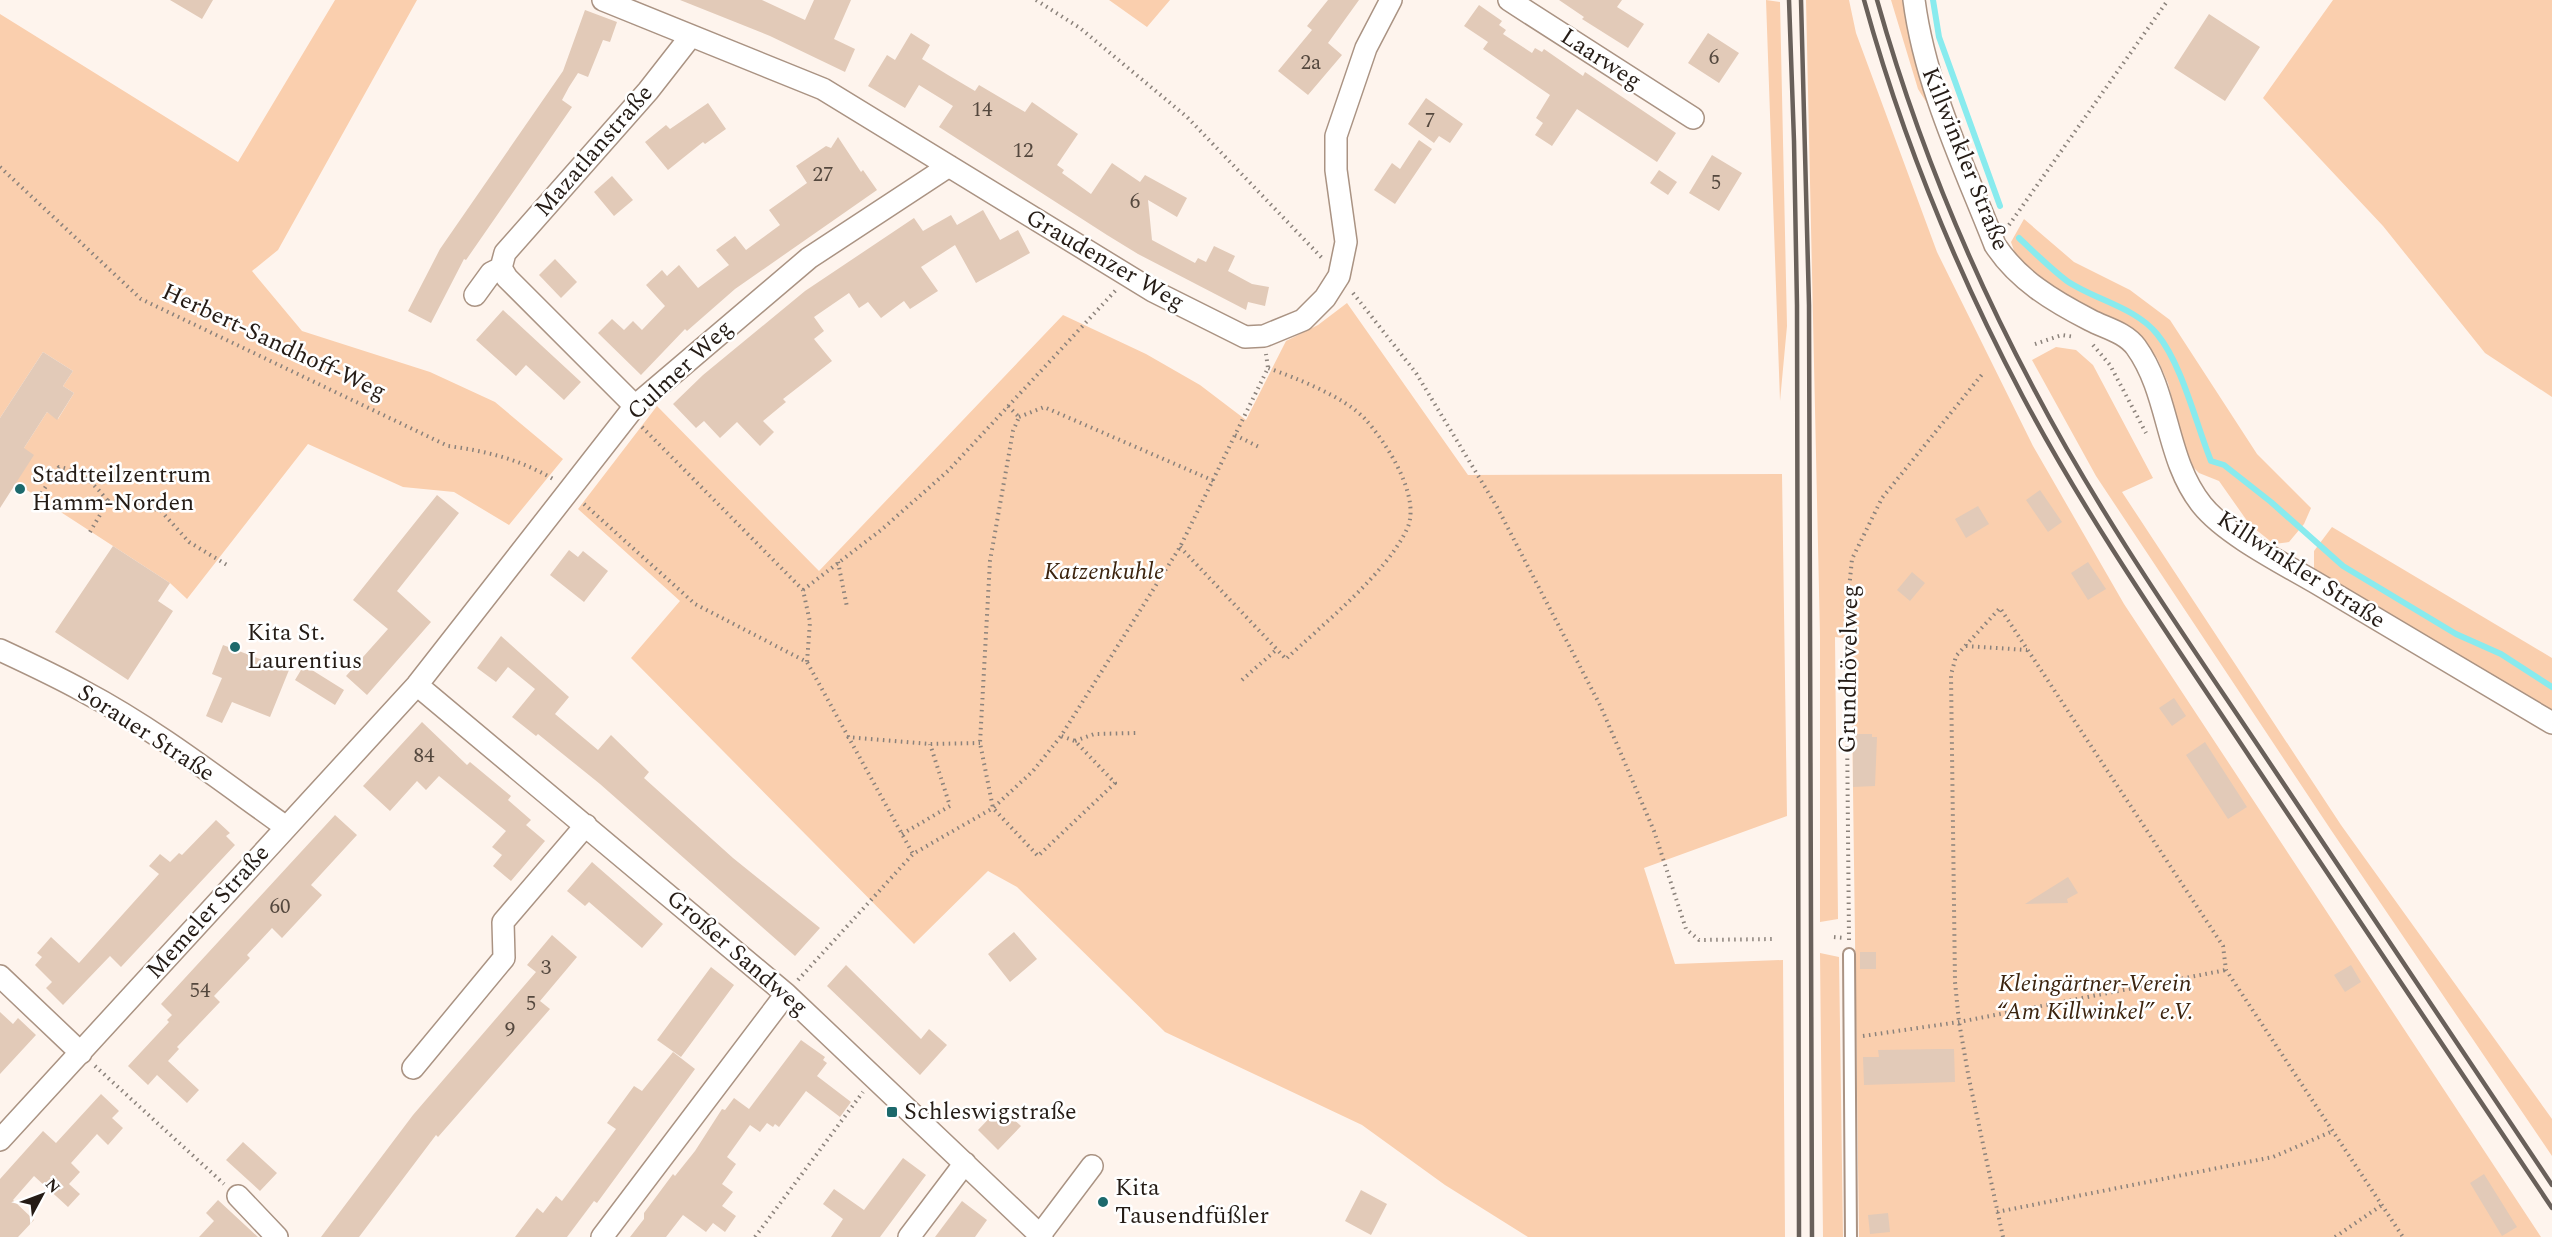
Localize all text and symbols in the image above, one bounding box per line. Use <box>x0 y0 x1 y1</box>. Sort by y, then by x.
street label: Laarweg <box>1553 19 1649 99</box>
house number: 6 <box>1709 42 1719 74</box>
house number: 2a <box>1301 47 1322 79</box>
street label: Killwinkler Straße <box>1912 62 2018 256</box>
street label: Mazatlanstraße <box>526 77 662 225</box>
house number: 14 <box>972 94 993 126</box>
house number: 7 <box>1425 105 1435 137</box>
house number: 12 <box>1013 135 1034 167</box>
house number: 27 <box>813 159 834 191</box>
house number: 5 <box>1711 167 1721 199</box>
house number: 6 <box>1130 186 1140 218</box>
street label: Graudenzer Weg <box>1019 200 1191 320</box>
street label: Herbert-Sandhoff-Weg <box>156 274 392 410</box>
street label: Culmer Weg <box>619 311 741 429</box>
place label: Stadtteilzentrum Hamm-Norden <box>32 457 211 521</box>
marker: Stadtteilzentrum Hamm-Norden <box>13 482 27 496</box>
street label: Killwinkler Straße <box>2209 502 2393 638</box>
park label: Katzenkuhle <box>1044 554 1164 590</box>
street label: Grundhövelweg <box>1830 584 1868 754</box>
place label: Kita St. Laurentius <box>247 615 362 679</box>
marker: Kita St. Laurentius <box>228 640 242 654</box>
street label: Sorauer Straße <box>70 675 222 791</box>
house number: 84 <box>414 740 435 772</box>
street label: Memeler Straße <box>138 837 278 987</box>
street label: Großer Sandweg <box>658 881 816 1025</box>
house number: 60 <box>270 891 291 923</box>
house number: 3 <box>541 952 552 984</box>
park label: Kleingärtner-Verein “Am Killwinkel” e.V. <box>1997 966 2193 1030</box>
house number: 54 <box>190 975 211 1007</box>
house number: 5 <box>526 988 536 1020</box>
house number: 9 <box>505 1014 515 1046</box>
place label: Schleswigstraße <box>904 1094 1077 1130</box>
marker: Schleswigstraße <box>885 1105 899 1119</box>
north arrow <box>12 1165 72 1225</box>
place label: Kita Tausendfüßler <box>1115 1170 1269 1234</box>
text: N <box>39 1173 66 1199</box>
marker: Kita Tausendfüßler <box>1096 1195 1110 1209</box>

